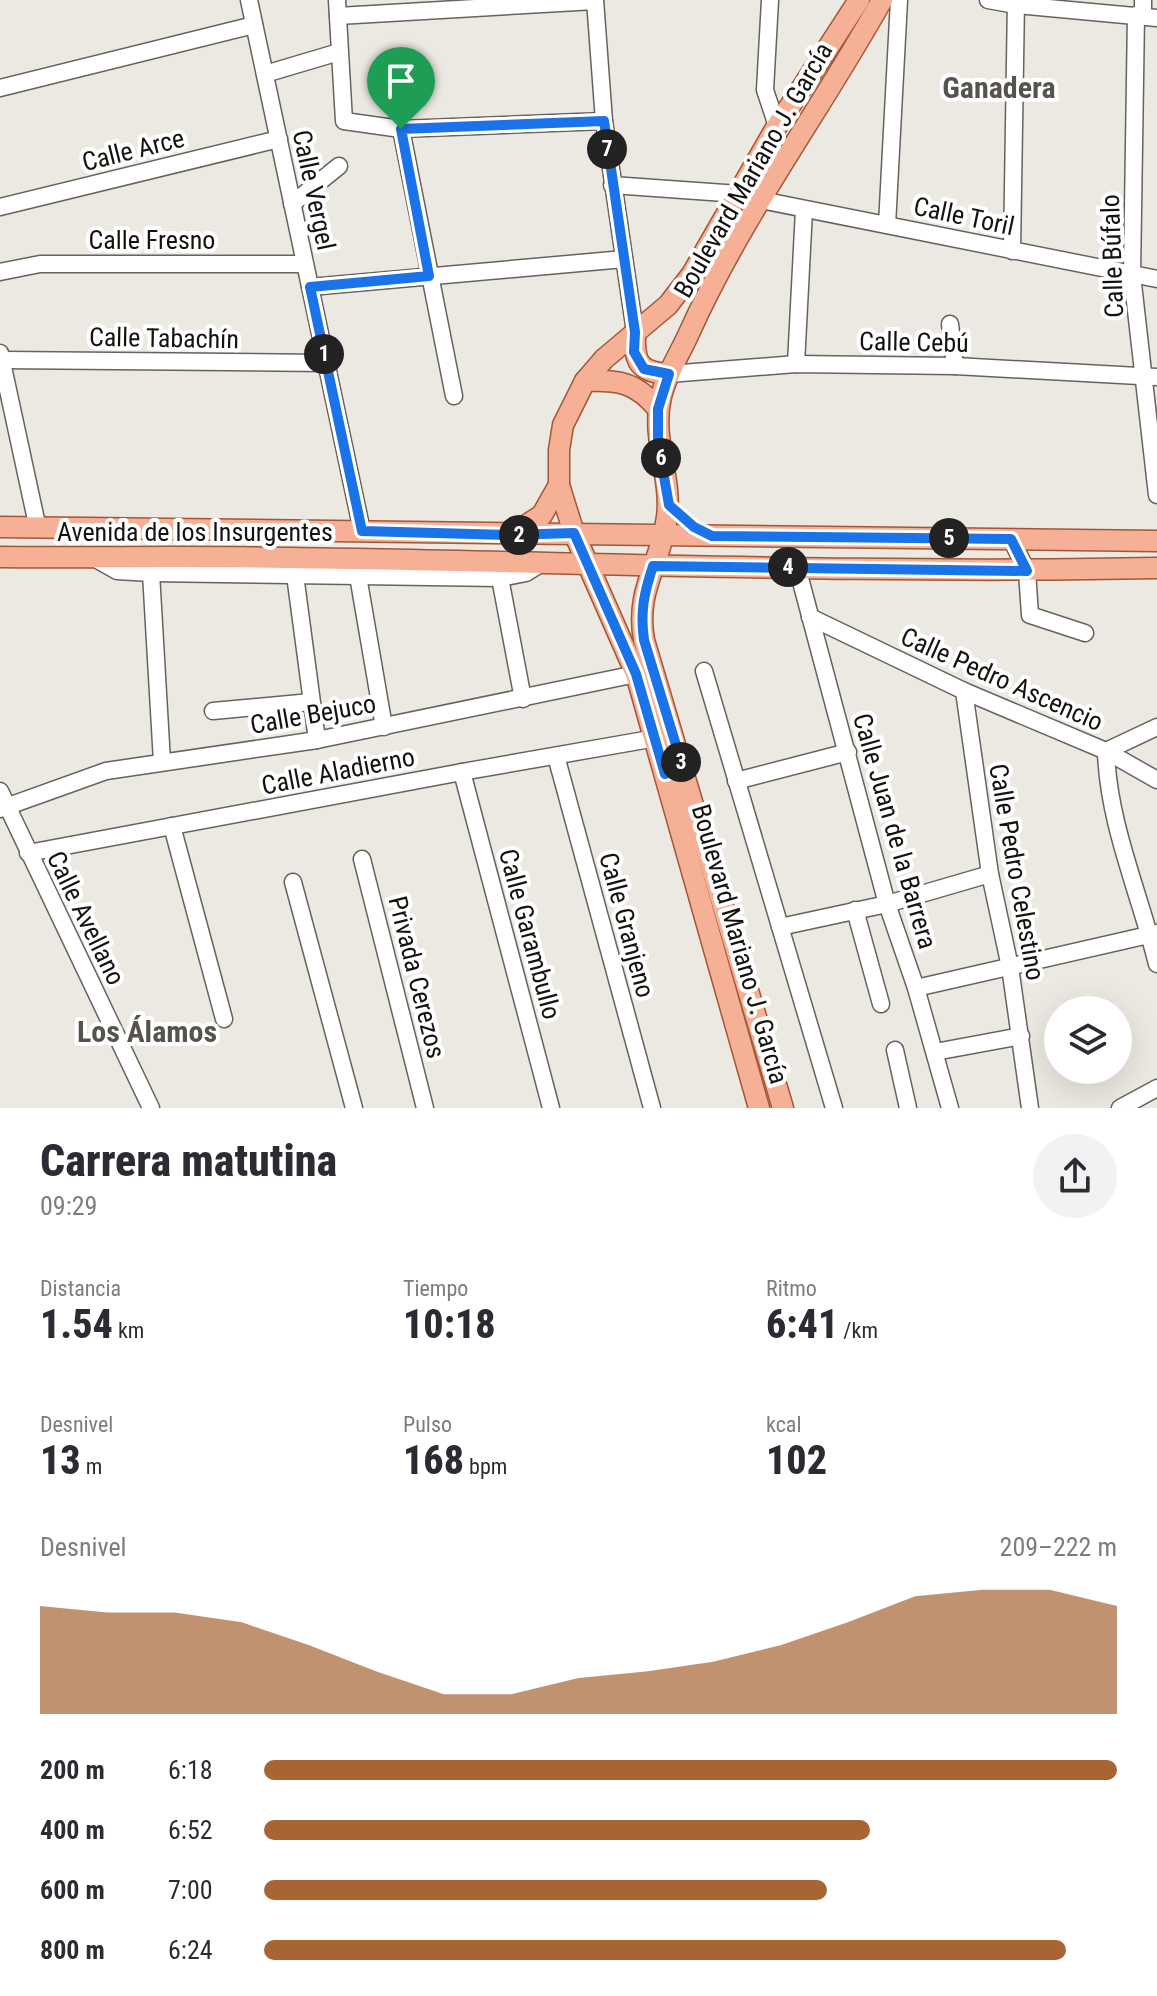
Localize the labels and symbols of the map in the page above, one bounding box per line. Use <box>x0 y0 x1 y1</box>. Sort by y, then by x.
street label: Boulevard Mariano J. García <box>668 37 838 303</box>
pin <box>367 47 435 129</box>
district label: Ganadera <box>942 70 1056 105</box>
street label: Calle Arce <box>79 123 187 177</box>
street label: Calle Vergel <box>287 127 341 253</box>
pin: 7 <box>587 129 627 169</box>
street label: Calle Toril <box>911 191 1017 241</box>
street label: Calle Búfalo <box>1095 194 1129 318</box>
street label: Calle Fresno <box>89 225 215 255</box>
street label: Calle Tabachín <box>89 322 239 354</box>
street label: Calle Cebú <box>859 326 969 358</box>
pin: 1 <box>304 334 344 374</box>
pin: 6 <box>641 438 681 478</box>
pin: 2 <box>499 515 539 555</box>
street label: Avenida de los Insurgentes <box>57 517 333 547</box>
pin: 5 <box>929 518 969 558</box>
pin: 4 <box>768 547 808 587</box>
street label: Calle Pedro Ascencio <box>896 621 1108 737</box>
street label: Calle Bejuco <box>248 688 378 740</box>
street label: Calle Juan de la Barrera <box>847 710 943 952</box>
street label: Calle Aladierno <box>259 741 417 801</box>
pin: 3 <box>661 742 701 782</box>
street label: Calle Pedro Celestino <box>983 761 1051 983</box>
street label: Boulevard Mariano J. García <box>686 801 794 1087</box>
street label: Calle Avellano <box>41 846 131 990</box>
street label: Calle Garambullo <box>493 846 567 1022</box>
street label: Calle Granjeno <box>593 849 661 1001</box>
street label: Privada Cerezos <box>382 893 452 1061</box>
district label: Los Álamos <box>77 1014 217 1049</box>

